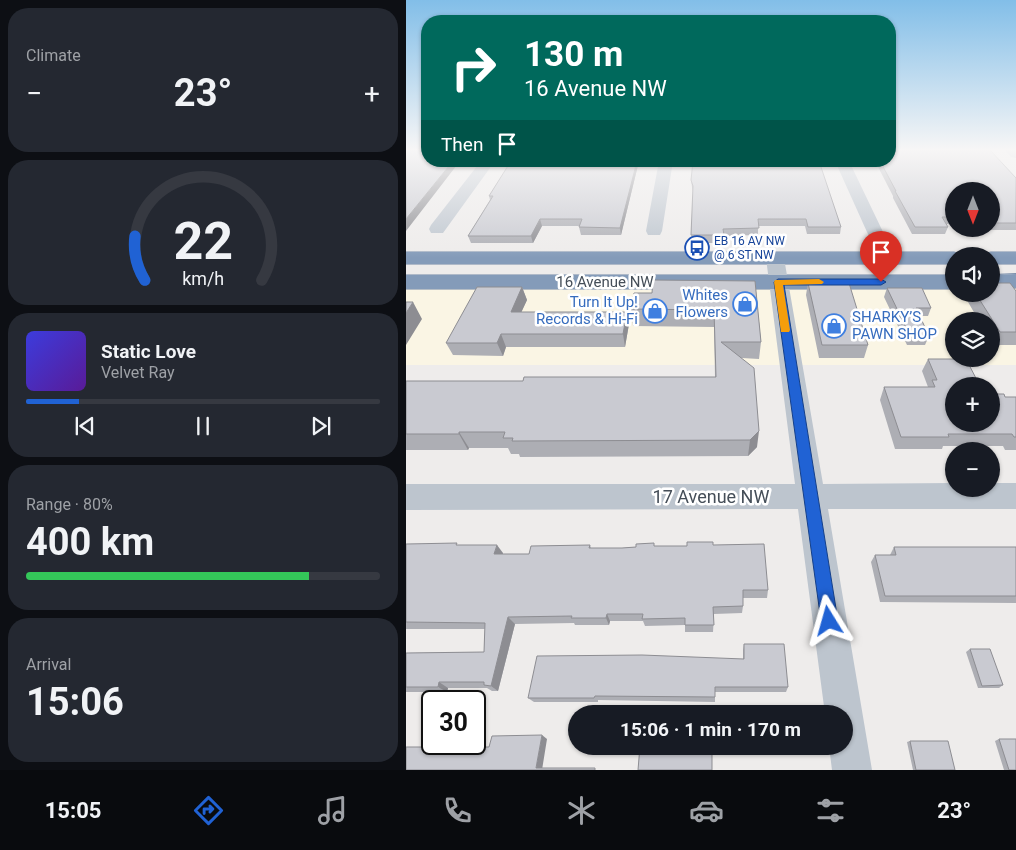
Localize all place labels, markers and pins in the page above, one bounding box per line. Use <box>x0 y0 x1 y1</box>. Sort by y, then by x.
pin <box>860 231 902 282</box>
place label: EB 16 AV NW @ 6 ST NW <box>714 234 785 262</box>
bus stop icon: EB 16 AV NW @ 6 ST NW <box>684 235 710 261</box>
place label: Whites Flowers <box>675 286 728 321</box>
shop icon: Whites Flowers <box>732 291 758 317</box>
place label: Turn It Up! Records & Hi-Fi <box>536 293 638 328</box>
shop icon: Turn It Up! Records & Hi-Fi <box>642 298 668 324</box>
place label: SHARKY’S PAWN SHOP <box>852 308 937 343</box>
shop icon: SHARKY’S PAWN SHOP <box>821 313 847 339</box>

